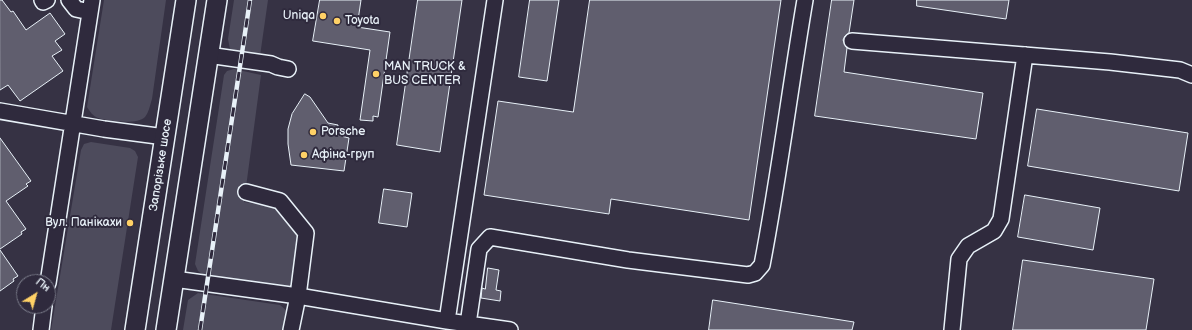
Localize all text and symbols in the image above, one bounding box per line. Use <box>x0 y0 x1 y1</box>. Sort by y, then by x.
place label: Uniqa <box>283 9 315 23</box>
marker: Uniqa <box>318 11 328 21</box>
place label: Toyota <box>345 14 379 28</box>
marker: Toyota <box>332 16 342 26</box>
place label: MAN TRUCK & BUS CENTER <box>384 60 466 88</box>
marker: MAN TRUCK & BUS CENTER <box>371 69 381 79</box>
street label: Запорізьке шосе <box>147 118 175 212</box>
place label: Porsche <box>321 125 365 139</box>
marker: Porsche <box>308 127 318 137</box>
place label: Афіна-груп <box>312 148 374 162</box>
marker: Афіна-груп <box>299 150 309 160</box>
place label: Вул. Панікахи <box>45 216 122 230</box>
marker: Вул. Панікахи <box>125 218 135 228</box>
north arrow <box>16 274 56 314</box>
text: Пн <box>33 275 53 294</box>

